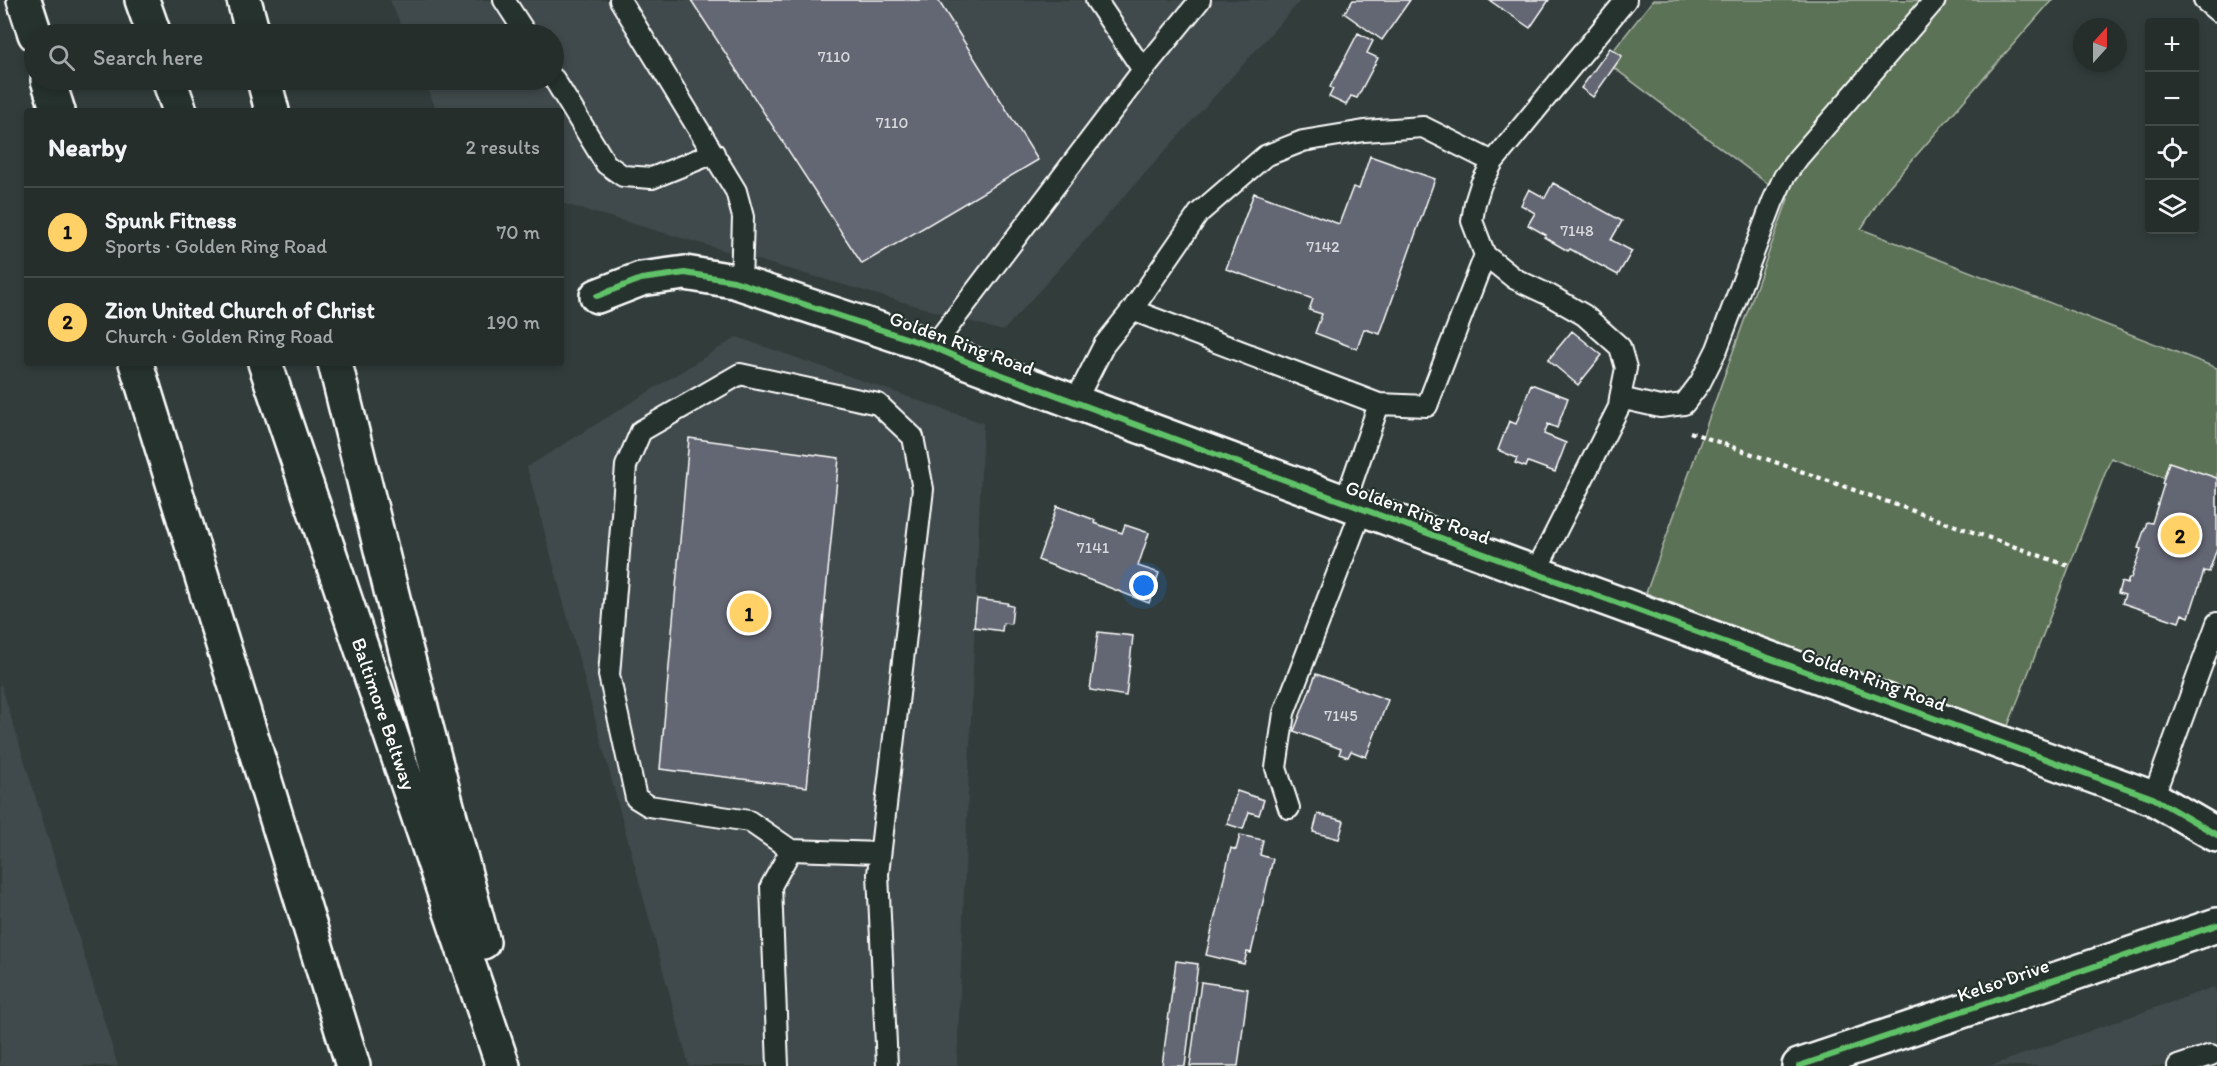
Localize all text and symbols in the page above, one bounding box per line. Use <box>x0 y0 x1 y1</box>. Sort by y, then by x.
north arrow <box>2073 18 2127 72</box>
map controls <box>2145 18 2199 234</box>
button: + <box>2145 18 2199 72</box>
search box <box>24 24 564 90</box>
icon: search <box>45 41 78 74</box>
text: Search here <box>93 44 203 71</box>
house number: 7110 <box>818 47 850 66</box>
button: − <box>2145 72 2199 126</box>
house number: 7110 <box>876 113 908 132</box>
button: locate <box>2145 126 2199 180</box>
text: Nearby <box>48 131 127 163</box>
text: 2 results <box>466 135 540 159</box>
button: layers <box>2145 180 2199 234</box>
text: Spunk Fitness <box>105 207 237 234</box>
text: 1 <box>63 220 72 244</box>
text: 70 m <box>496 220 540 244</box>
house number: 7148 <box>1560 221 1594 240</box>
text: Sports · Golden Ring Road <box>105 234 327 258</box>
house number: 7142 <box>1306 237 1340 256</box>
text: Zion United Church of Christ <box>105 297 375 324</box>
street label: Golden Ring Road <box>886 306 1038 380</box>
text: 2 <box>62 310 73 334</box>
text: 190 m <box>487 310 540 334</box>
text: Church · Golden Ring Road <box>105 324 333 348</box>
street label: Golden Ring Road <box>1342 475 1494 549</box>
pin: 2 <box>2160 512 2200 558</box>
house number: 7141 <box>1077 538 1110 557</box>
your location <box>1129 571 1158 600</box>
pin: 1 <box>730 590 768 636</box>
street label: Baltimore Beltway <box>347 635 422 794</box>
street label: Golden Ring Road <box>1798 642 1950 716</box>
house number: 7145 <box>1324 706 1358 725</box>
street label: Kelso Drive <box>1954 953 2052 1007</box>

